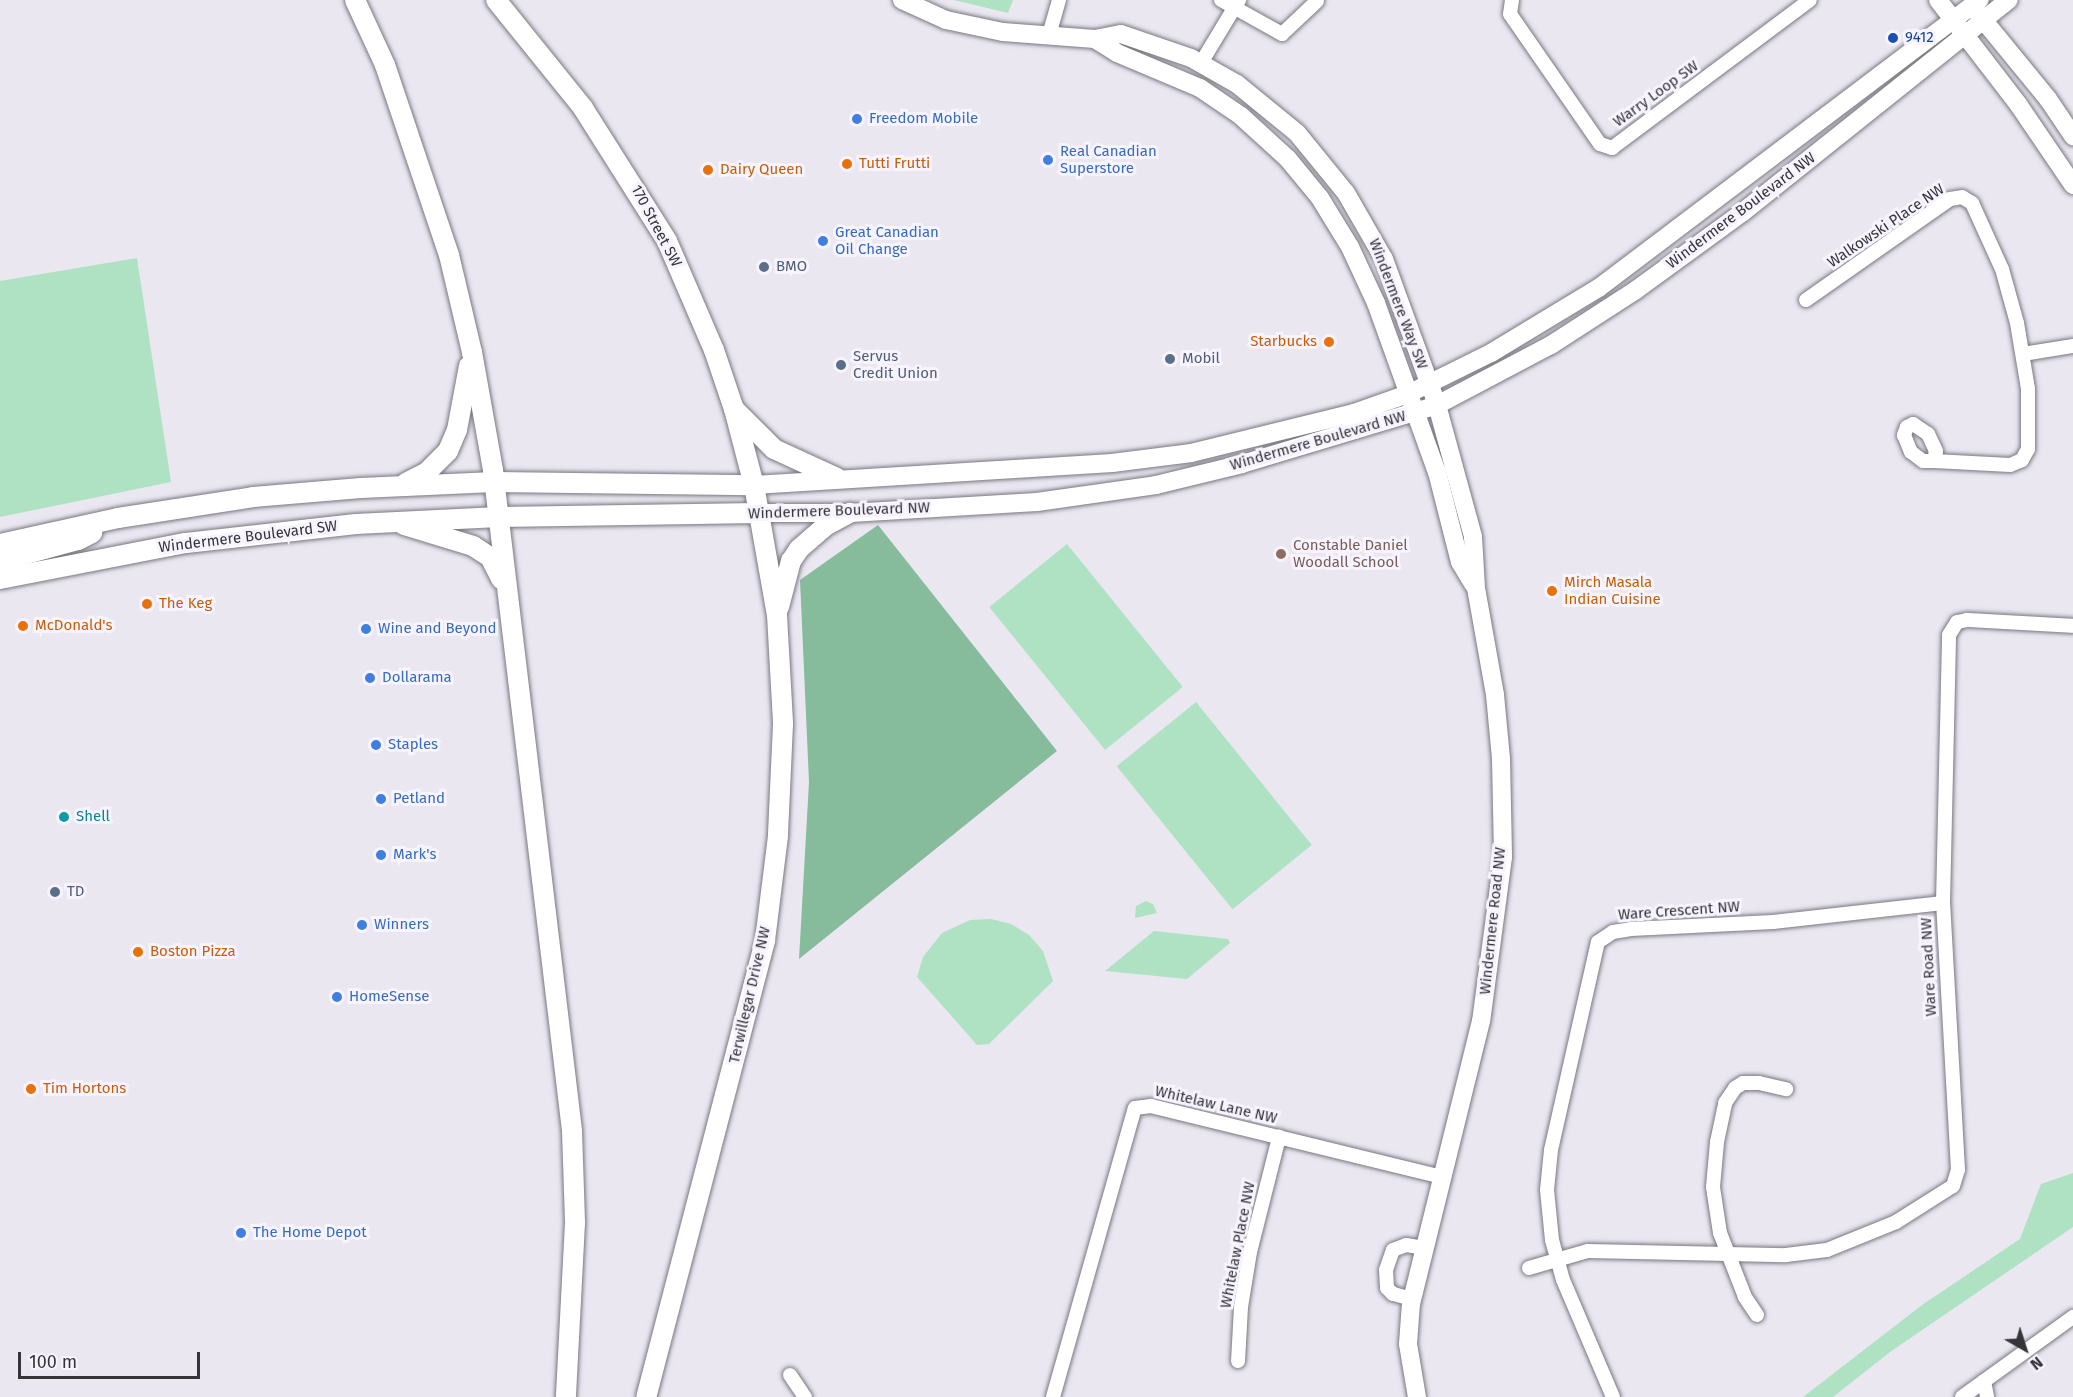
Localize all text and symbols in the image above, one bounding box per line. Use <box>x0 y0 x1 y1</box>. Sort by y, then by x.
place label: 9412 <box>1905 29 1934 47</box>
marker: 9412 <box>1886 31 1900 45</box>
street label: Warry Loop SW <box>1610 57 1702 131</box>
place label: Freedom Mobile <box>869 110 978 128</box>
marker: Freedom Mobile <box>850 112 864 126</box>
place label: Real Canadian Superstore <box>1060 142 1157 177</box>
street label: Windermere Boulevard NW <box>1663 149 1819 273</box>
marker: Real Canadian Superstore <box>1041 153 1055 167</box>
place label: Tutti Frutti <box>859 155 930 173</box>
marker: Tutti Frutti <box>840 157 854 171</box>
place label: Dairy Queen <box>720 161 803 179</box>
marker: Dairy Queen <box>701 163 715 177</box>
street label: Walkowski Place NW <box>1824 180 1948 272</box>
street label: 170 Street SW <box>627 182 685 270</box>
place label: Great Canadian Oil Change <box>835 223 939 258</box>
marker: Great Canadian Oil Change <box>816 234 830 248</box>
street label: Windermere Way SW <box>1365 236 1431 372</box>
place label: BMO <box>776 258 807 276</box>
marker: BMO <box>757 260 771 274</box>
place label: Starbucks <box>1250 333 1317 351</box>
marker: Starbucks <box>1322 335 1336 349</box>
place label: Servus Credit Union <box>853 347 938 382</box>
place label: Mobil <box>1182 350 1220 368</box>
marker: Mobil <box>1163 352 1177 366</box>
marker: Servus Credit Union <box>834 358 848 372</box>
street label: Windermere Boulevard NW <box>1228 407 1408 475</box>
street label: Windermere Boulevard NW <box>748 499 930 523</box>
street label: Windermere Boulevard SW <box>158 517 338 557</box>
place label: Constable Daniel Woodall School <box>1293 536 1408 571</box>
marker: Constable Daniel Woodall School <box>1274 547 1288 561</box>
place label: Mirch Masala Indian Cuisine <box>1564 573 1661 608</box>
marker: Mirch Masala Indian Cuisine <box>1545 584 1559 598</box>
place label: The Keg <box>159 595 212 613</box>
marker: The Keg <box>140 597 154 611</box>
place label: McDonald's <box>35 617 112 635</box>
marker: McDonald's <box>16 619 30 633</box>
place label: Wine and Beyond <box>378 620 497 638</box>
marker: Wine and Beyond <box>359 622 373 636</box>
place label: Dollarama <box>382 669 452 687</box>
marker: Dollarama <box>363 671 377 685</box>
place label: Staples <box>388 736 438 754</box>
marker: Staples <box>369 738 383 752</box>
place label: Petland <box>393 790 445 808</box>
marker: Petland <box>374 792 388 806</box>
place label: Shell <box>76 808 110 826</box>
marker: Shell <box>57 810 71 824</box>
place label: Mark's <box>393 846 436 864</box>
street label: Windermere Road NW <box>1476 846 1510 996</box>
marker: Mark's <box>374 848 388 862</box>
place label: TD <box>67 883 84 901</box>
marker: TD <box>48 885 62 899</box>
street label: Ware Crescent NW <box>1617 898 1741 924</box>
place label: Winners <box>374 916 429 934</box>
street label: Ware Road NW <box>1917 917 1941 1017</box>
marker: Winners <box>355 918 369 932</box>
street label: Terwillegar Drive NW <box>725 925 775 1065</box>
place label: Boston Pizza <box>150 943 236 961</box>
marker: Boston Pizza <box>131 945 145 959</box>
place label: HomeSense <box>349 988 429 1006</box>
marker: HomeSense <box>330 990 344 1004</box>
place label: Tim Hortons <box>43 1080 126 1098</box>
marker: Tim Hortons <box>24 1082 38 1096</box>
street label: Whitelaw Lane NW <box>1153 1082 1279 1128</box>
street label: Whitelaw Place NW <box>1217 1180 1259 1310</box>
place label: The Home Depot <box>253 1224 367 1242</box>
marker: The Home Depot <box>234 1226 248 1240</box>
north arrow <box>1995 1319 2055 1379</box>
scale bar <box>21 1340 202 1378</box>
text: 100 m <box>29 1351 77 1373</box>
text: N <box>2027 1353 2047 1374</box>

